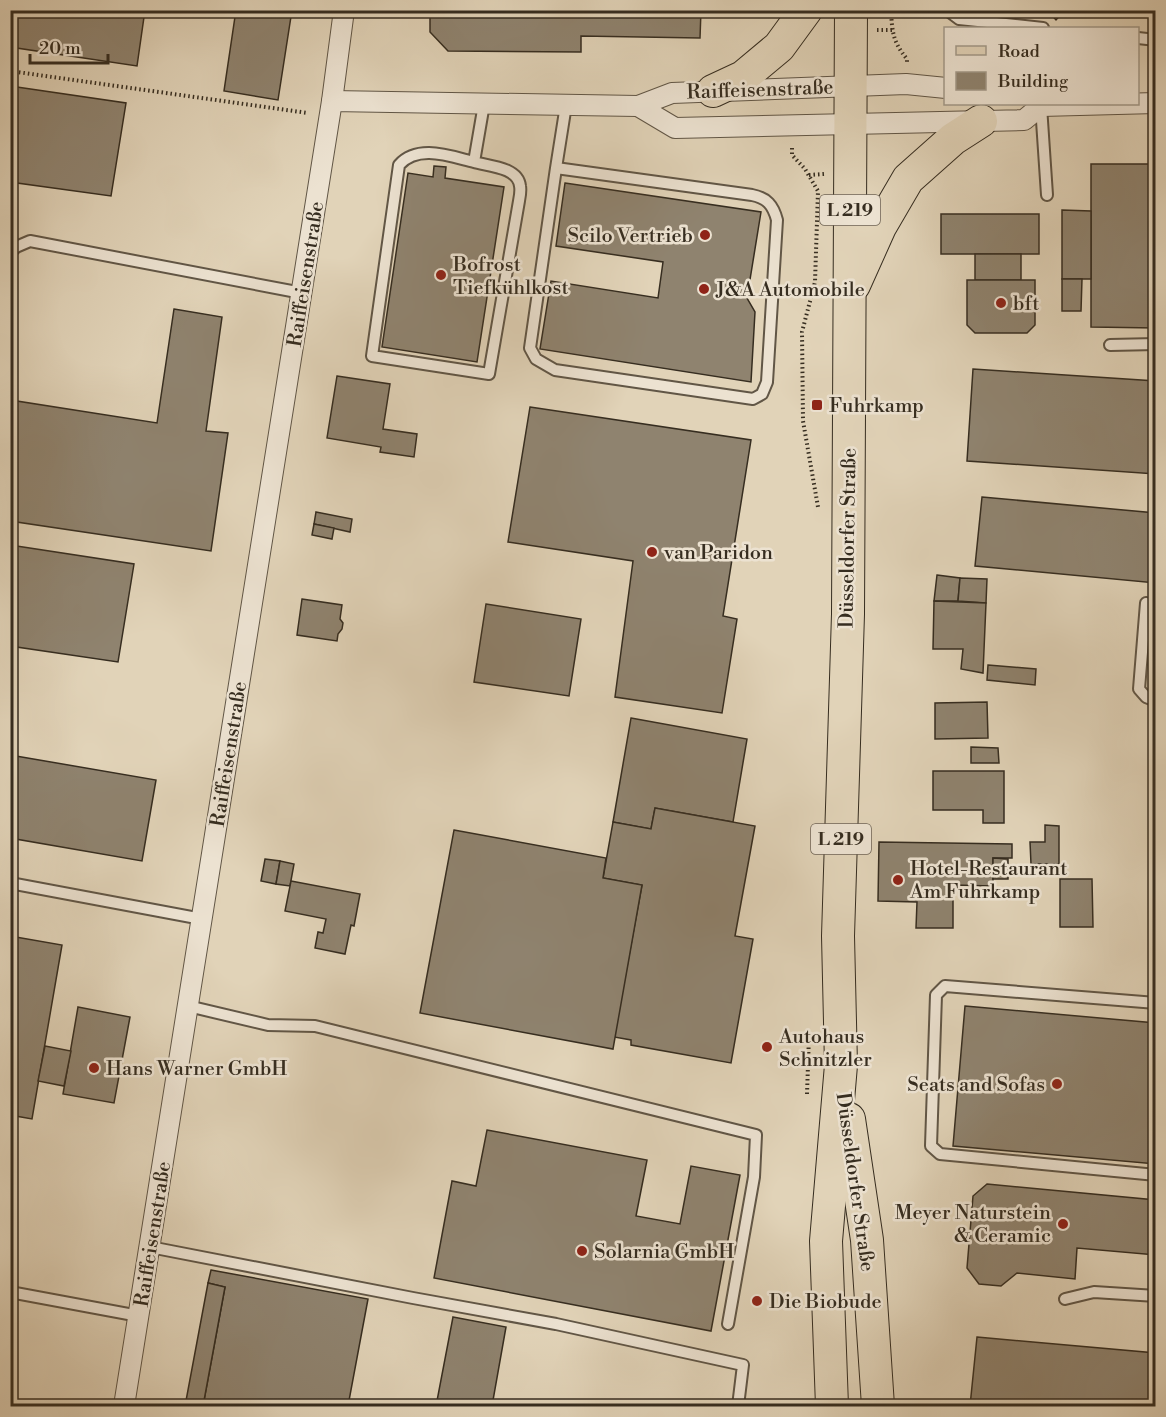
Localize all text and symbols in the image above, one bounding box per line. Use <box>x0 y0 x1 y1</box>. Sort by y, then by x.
scale bar <box>30 27 108 65</box>
legend <box>944 27 1139 105</box>
text: 20 m <box>39 37 81 60</box>
text: Road <box>998 40 1041 63</box>
text: Building <box>997 70 1069 93</box>
street label: Raiffeisenstraße <box>686 75 834 106</box>
road number: L 219 <box>820 195 880 225</box>
street label: Raiffeisenstraße <box>283 200 330 349</box>
place label: Scilo Vertrieb <box>567 224 693 249</box>
marker: Scilo Vertrieb <box>698 228 712 242</box>
place label: Bofrost Tiefkühlkost <box>452 253 569 301</box>
marker: Bofrost Tiefkühlkost <box>434 268 448 282</box>
place label: J&A Automobile <box>715 278 865 303</box>
marker: J&A Automobile <box>697 282 711 296</box>
place label: bft <box>1013 292 1039 317</box>
marker: bft <box>994 296 1008 310</box>
place label: Fuhrkamp <box>829 394 924 419</box>
marker: Fuhrkamp <box>810 398 824 412</box>
street label: Düsseldorfer Straße <box>834 448 863 628</box>
place label: van Paridon <box>663 541 773 566</box>
marker: van Paridon <box>645 545 659 559</box>
street label: Raiffeisenstraße <box>206 680 253 829</box>
road number: L 219 <box>811 824 871 854</box>
place label: Hotel-Restaurant Am Fuhrkamp <box>909 857 1067 905</box>
marker: Hotel-Restaurant Am Fuhrkamp <box>891 873 905 887</box>
place label: Autohaus Schnitzler <box>778 1025 872 1073</box>
marker: Autohaus Schnitzler <box>760 1040 774 1054</box>
place label: Hans Warner GmbH <box>106 1057 287 1082</box>
marker: Hans Warner GmbH <box>87 1061 101 1075</box>
place label: Seats and Sofas <box>907 1073 1045 1098</box>
marker: Seats and Sofas <box>1050 1077 1064 1091</box>
street label: Düsseldorfer Straße <box>830 1091 879 1273</box>
street label: Raiffeisenstraße <box>130 1160 177 1309</box>
place label: Meyer Naturstein & Ceramic <box>895 1201 1051 1249</box>
marker: Meyer Naturstein & Ceramic <box>1056 1217 1070 1231</box>
place label: Solarnia GmbH <box>594 1240 734 1265</box>
marker: Solarnia GmbH <box>575 1244 589 1258</box>
place label: Die Biobude <box>769 1290 882 1315</box>
marker: Die Biobude <box>750 1294 764 1308</box>

